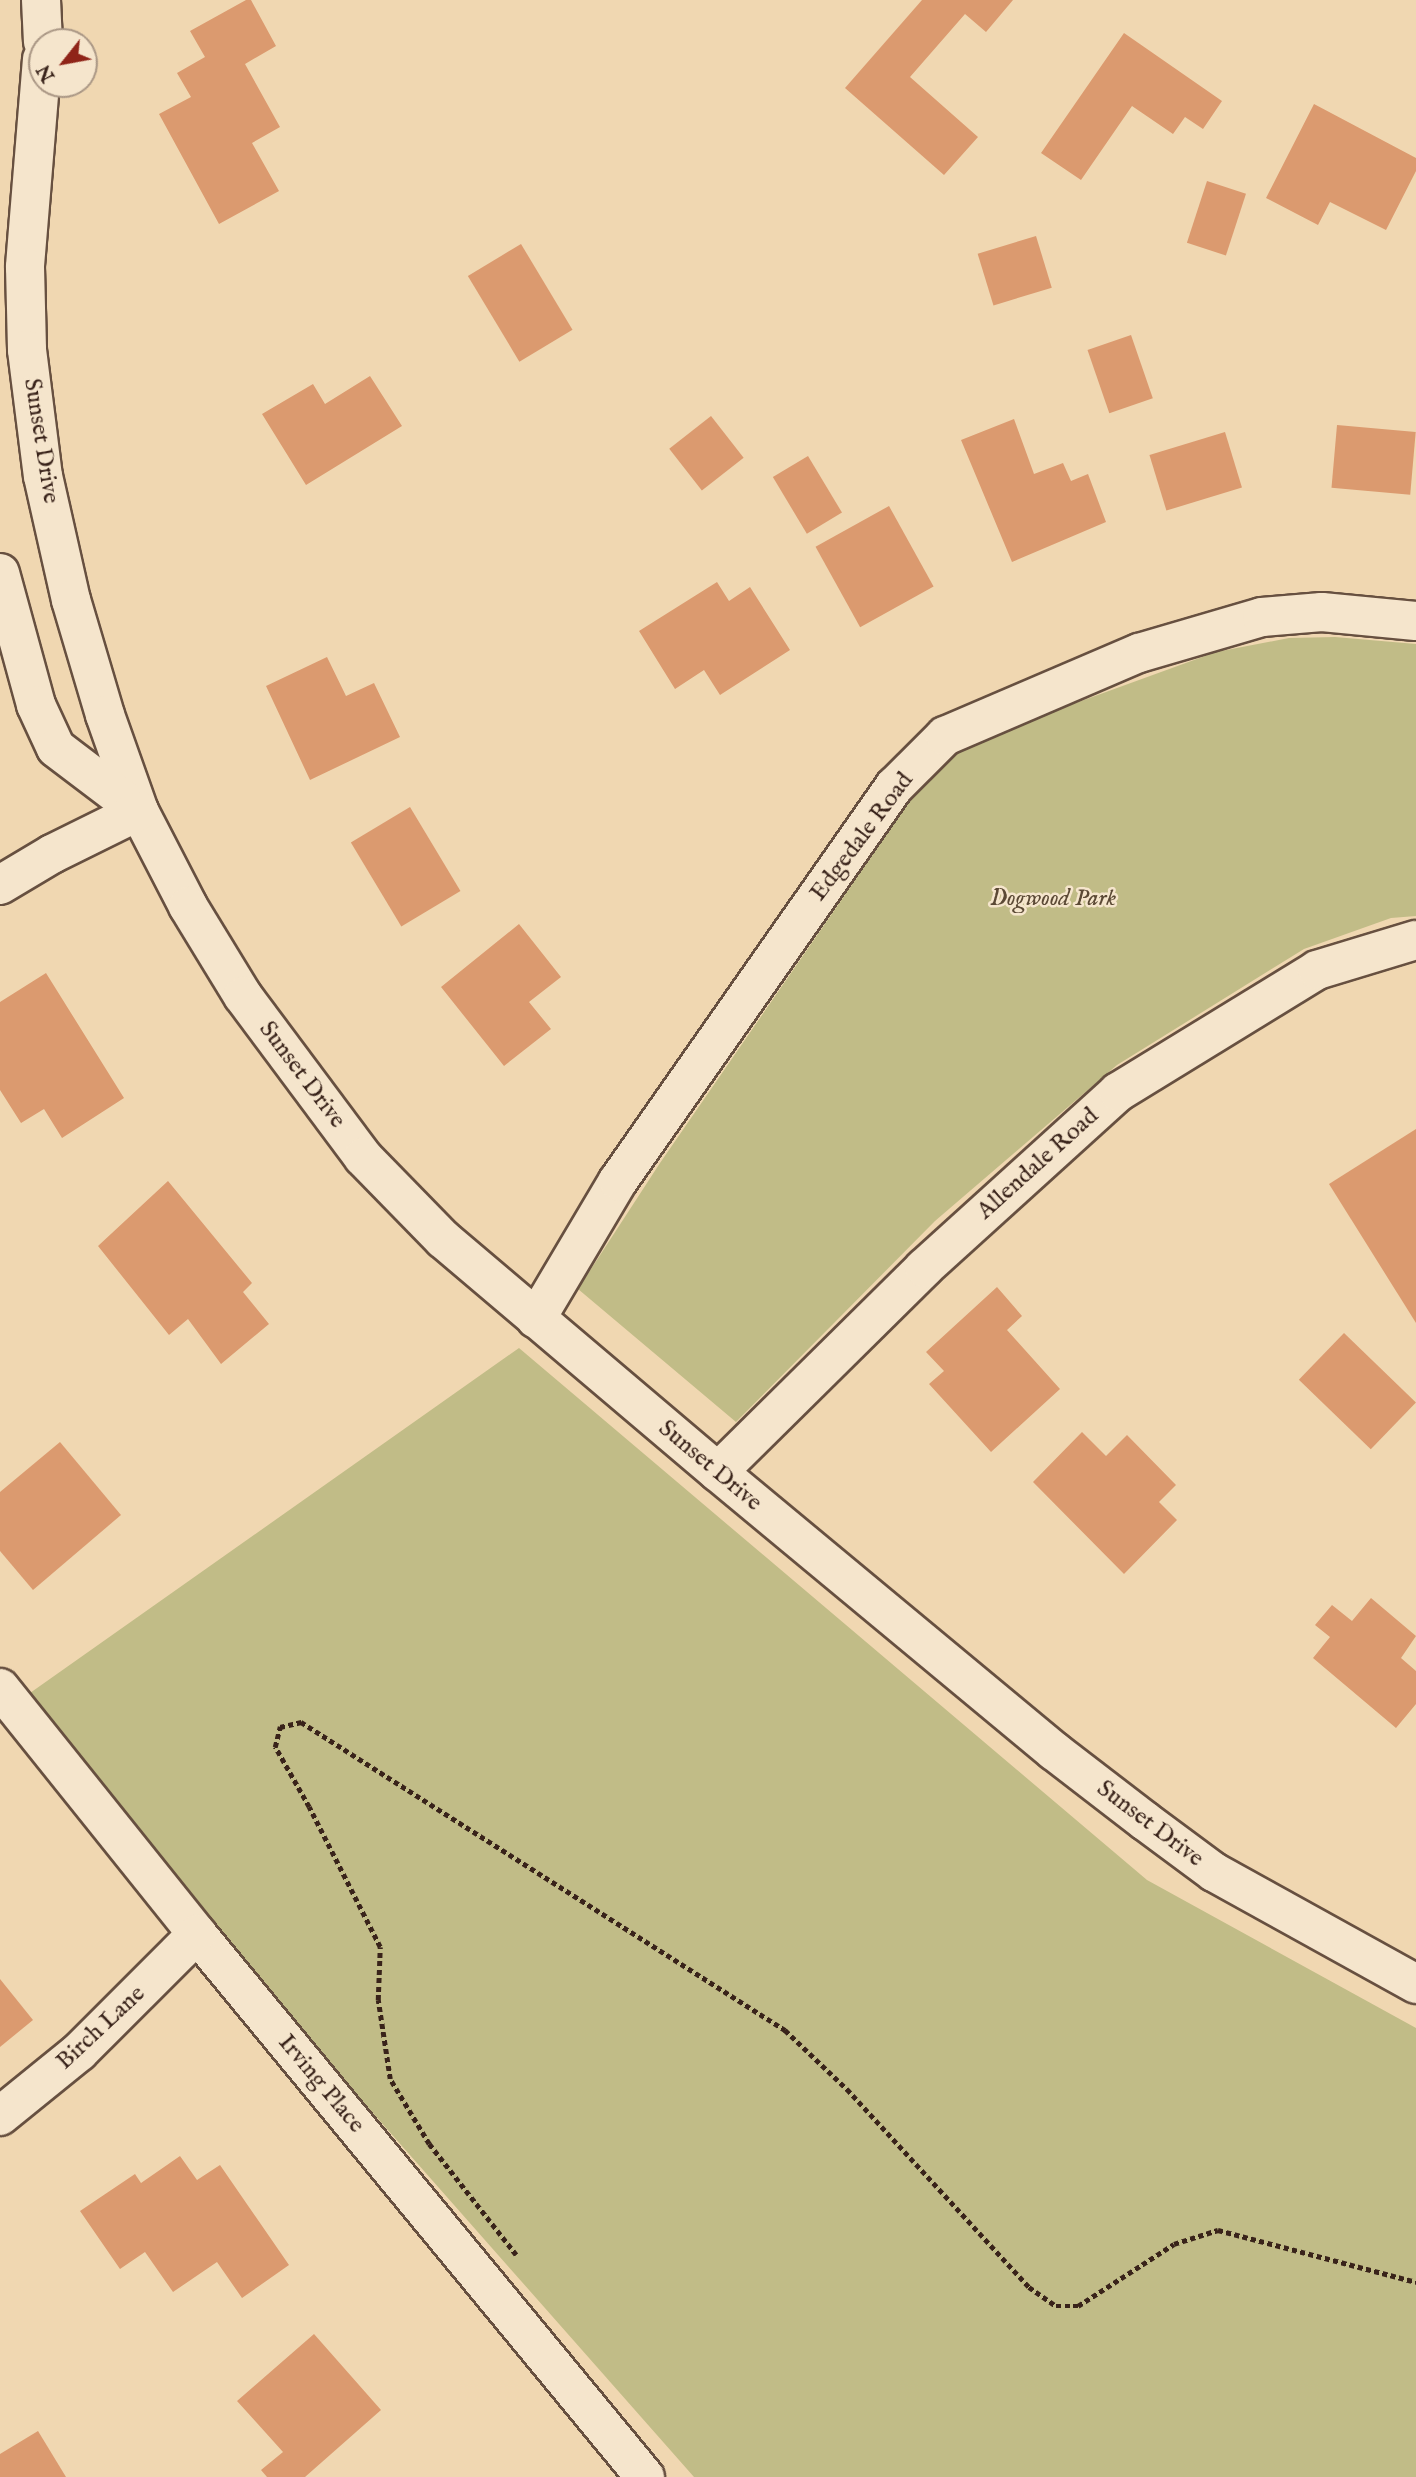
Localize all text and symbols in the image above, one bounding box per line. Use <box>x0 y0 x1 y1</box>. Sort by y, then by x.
north arrow <box>28 28 98 98</box>
text: N <box>32 60 61 86</box>
street label: Sunset Drive <box>17 376 65 506</box>
street label: Edgedale Road <box>804 767 920 907</box>
park label: Dogwood Park <box>990 885 1116 913</box>
street label: Sunset Drive <box>252 1016 352 1134</box>
street label: Allendale Road <box>971 1102 1105 1226</box>
street label: Sunset Drive <box>652 1414 768 1518</box>
street label: Sunset Drive <box>1091 1774 1209 1874</box>
street label: Birch Lane <box>51 1980 151 2076</box>
street label: Irving Place <box>272 2029 370 2139</box>

